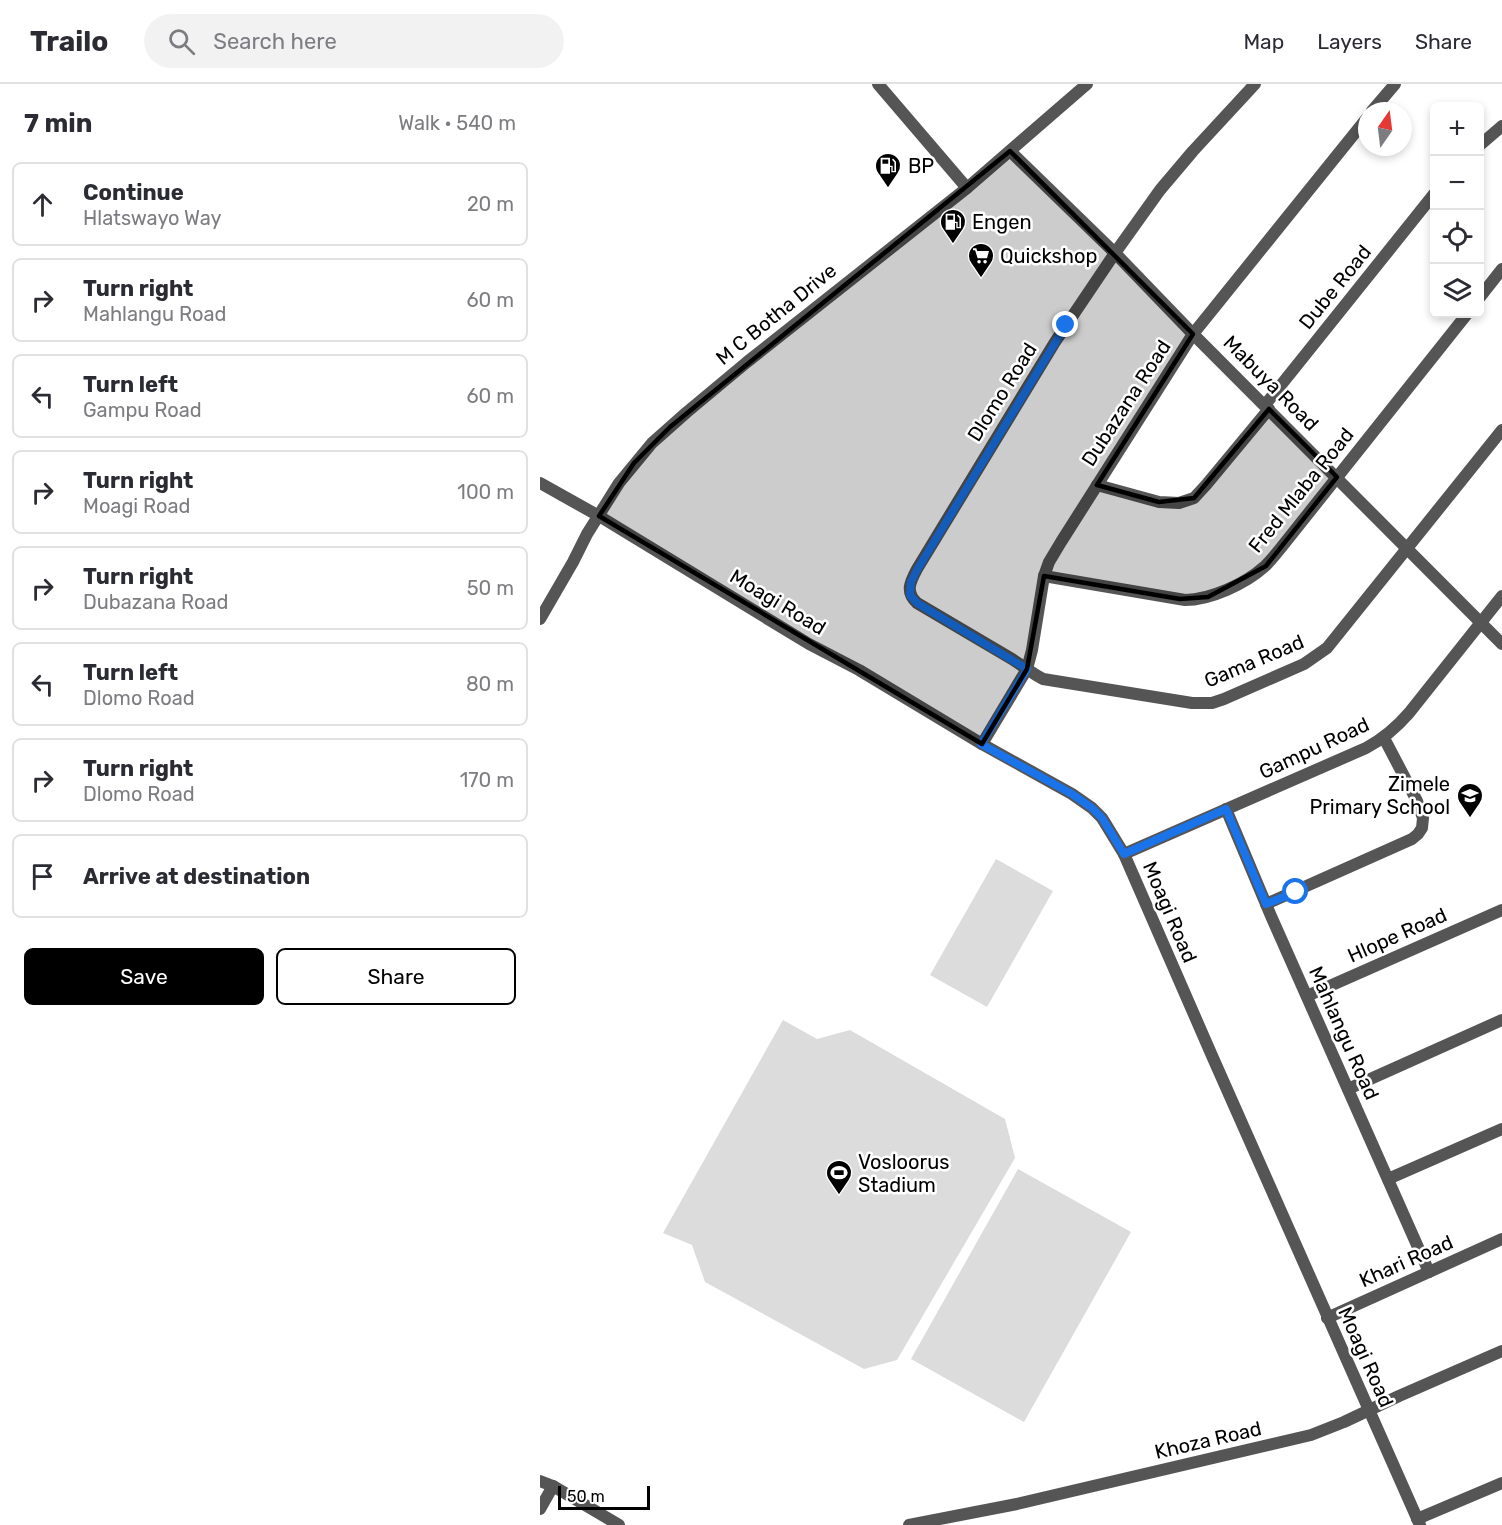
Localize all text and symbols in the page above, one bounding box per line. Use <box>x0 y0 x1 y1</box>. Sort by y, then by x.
search box <box>144 14 564 68</box>
text: Trailo <box>30 25 108 58</box>
icon: search <box>165 25 198 58</box>
text: Search here <box>213 28 337 55</box>
text: Map <box>1243 29 1284 54</box>
text: Layers <box>1317 29 1382 54</box>
text: Share <box>1415 29 1472 54</box>
north arrow <box>1358 102 1412 156</box>
map controls <box>1430 102 1484 318</box>
button: + <box>1430 102 1484 156</box>
text: 7 min <box>24 108 92 139</box>
text: Walk · 540 m <box>398 111 516 135</box>
fuel station icon: BP <box>873 151 903 189</box>
place label: BP <box>908 154 934 178</box>
button: − <box>1430 156 1484 210</box>
text: Continue <box>83 179 184 206</box>
icon: ahead <box>26 188 59 221</box>
text: 20 m <box>467 192 514 216</box>
text: Hlatswayo Way <box>83 206 222 230</box>
fuel station icon: Engen <box>938 207 968 245</box>
place label: Engen <box>972 210 1032 234</box>
button: locate <box>1430 210 1484 264</box>
street label: Dube Road <box>1294 240 1376 334</box>
supermarket icon: Quickshop <box>966 241 996 279</box>
place label: Quickshop <box>1000 244 1097 268</box>
street label: M C Botha Drive <box>711 258 841 370</box>
button: layers <box>1430 264 1484 318</box>
text: Turn right <box>83 275 193 302</box>
icon: right <box>26 284 59 317</box>
text: 60 m <box>467 288 514 312</box>
text: Mahlangu Road <box>83 302 226 326</box>
route end <box>1052 311 1078 337</box>
street label: Mabuya Road <box>1218 330 1324 436</box>
street label: Dubazana Road <box>1076 335 1176 471</box>
street label: Dlomo Road <box>962 338 1042 446</box>
text: Turn left <box>83 371 178 398</box>
icon: left <box>26 380 59 413</box>
text: 60 m <box>467 384 514 408</box>
text: Gampu Road <box>83 398 202 422</box>
street label: Fred Mlaba Road <box>1243 423 1359 557</box>
text: Turn right <box>83 467 193 494</box>
icon: right <box>26 476 59 509</box>
text: 100 m <box>457 480 514 504</box>
text: Moagi Road <box>83 494 190 518</box>
text: Turn right <box>83 563 193 590</box>
street label: Moagi Road <box>726 564 830 640</box>
icon: right <box>26 572 59 605</box>
text: 50 m <box>467 576 514 600</box>
text: Dubazana Road <box>83 590 228 614</box>
street label: Gama Road <box>1201 629 1307 693</box>
text: Turn left <box>83 659 178 686</box>
icon: left <box>26 668 59 701</box>
text: 80 m <box>466 672 514 696</box>
text: Dlomo Road <box>83 686 195 710</box>
street label: Gampu Road <box>1255 712 1373 784</box>
text: Turn right <box>83 755 193 782</box>
icon: right <box>26 764 59 797</box>
text: 170 m <box>460 768 514 792</box>
place label: Zimele Primary School <box>1309 772 1450 819</box>
school or university icon: Zimele Primary School <box>1455 781 1485 819</box>
text: Dlomo Road <box>83 782 195 806</box>
street label: Moagi Road <box>1138 858 1202 966</box>
icon: arrive <box>26 860 59 893</box>
text: Arrive at destination <box>83 863 310 890</box>
route start <box>1282 878 1308 904</box>
street label: Hlope Road <box>1344 902 1450 968</box>
button: Save <box>24 948 264 1005</box>
button: Share <box>276 948 516 1005</box>
street label: Mahlangu Road <box>1304 963 1384 1103</box>
place label: Vosloorus Stadium <box>858 1150 949 1197</box>
sports icon: Vosloorus Stadium <box>824 1158 854 1196</box>
street label: Khari Road <box>1355 1230 1457 1292</box>
street label: Moagi Road <box>1333 1303 1399 1411</box>
street label: Khoza Road <box>1152 1416 1264 1464</box>
scale bar <box>558 1483 650 1510</box>
text: 50 m <box>567 1487 605 1506</box>

